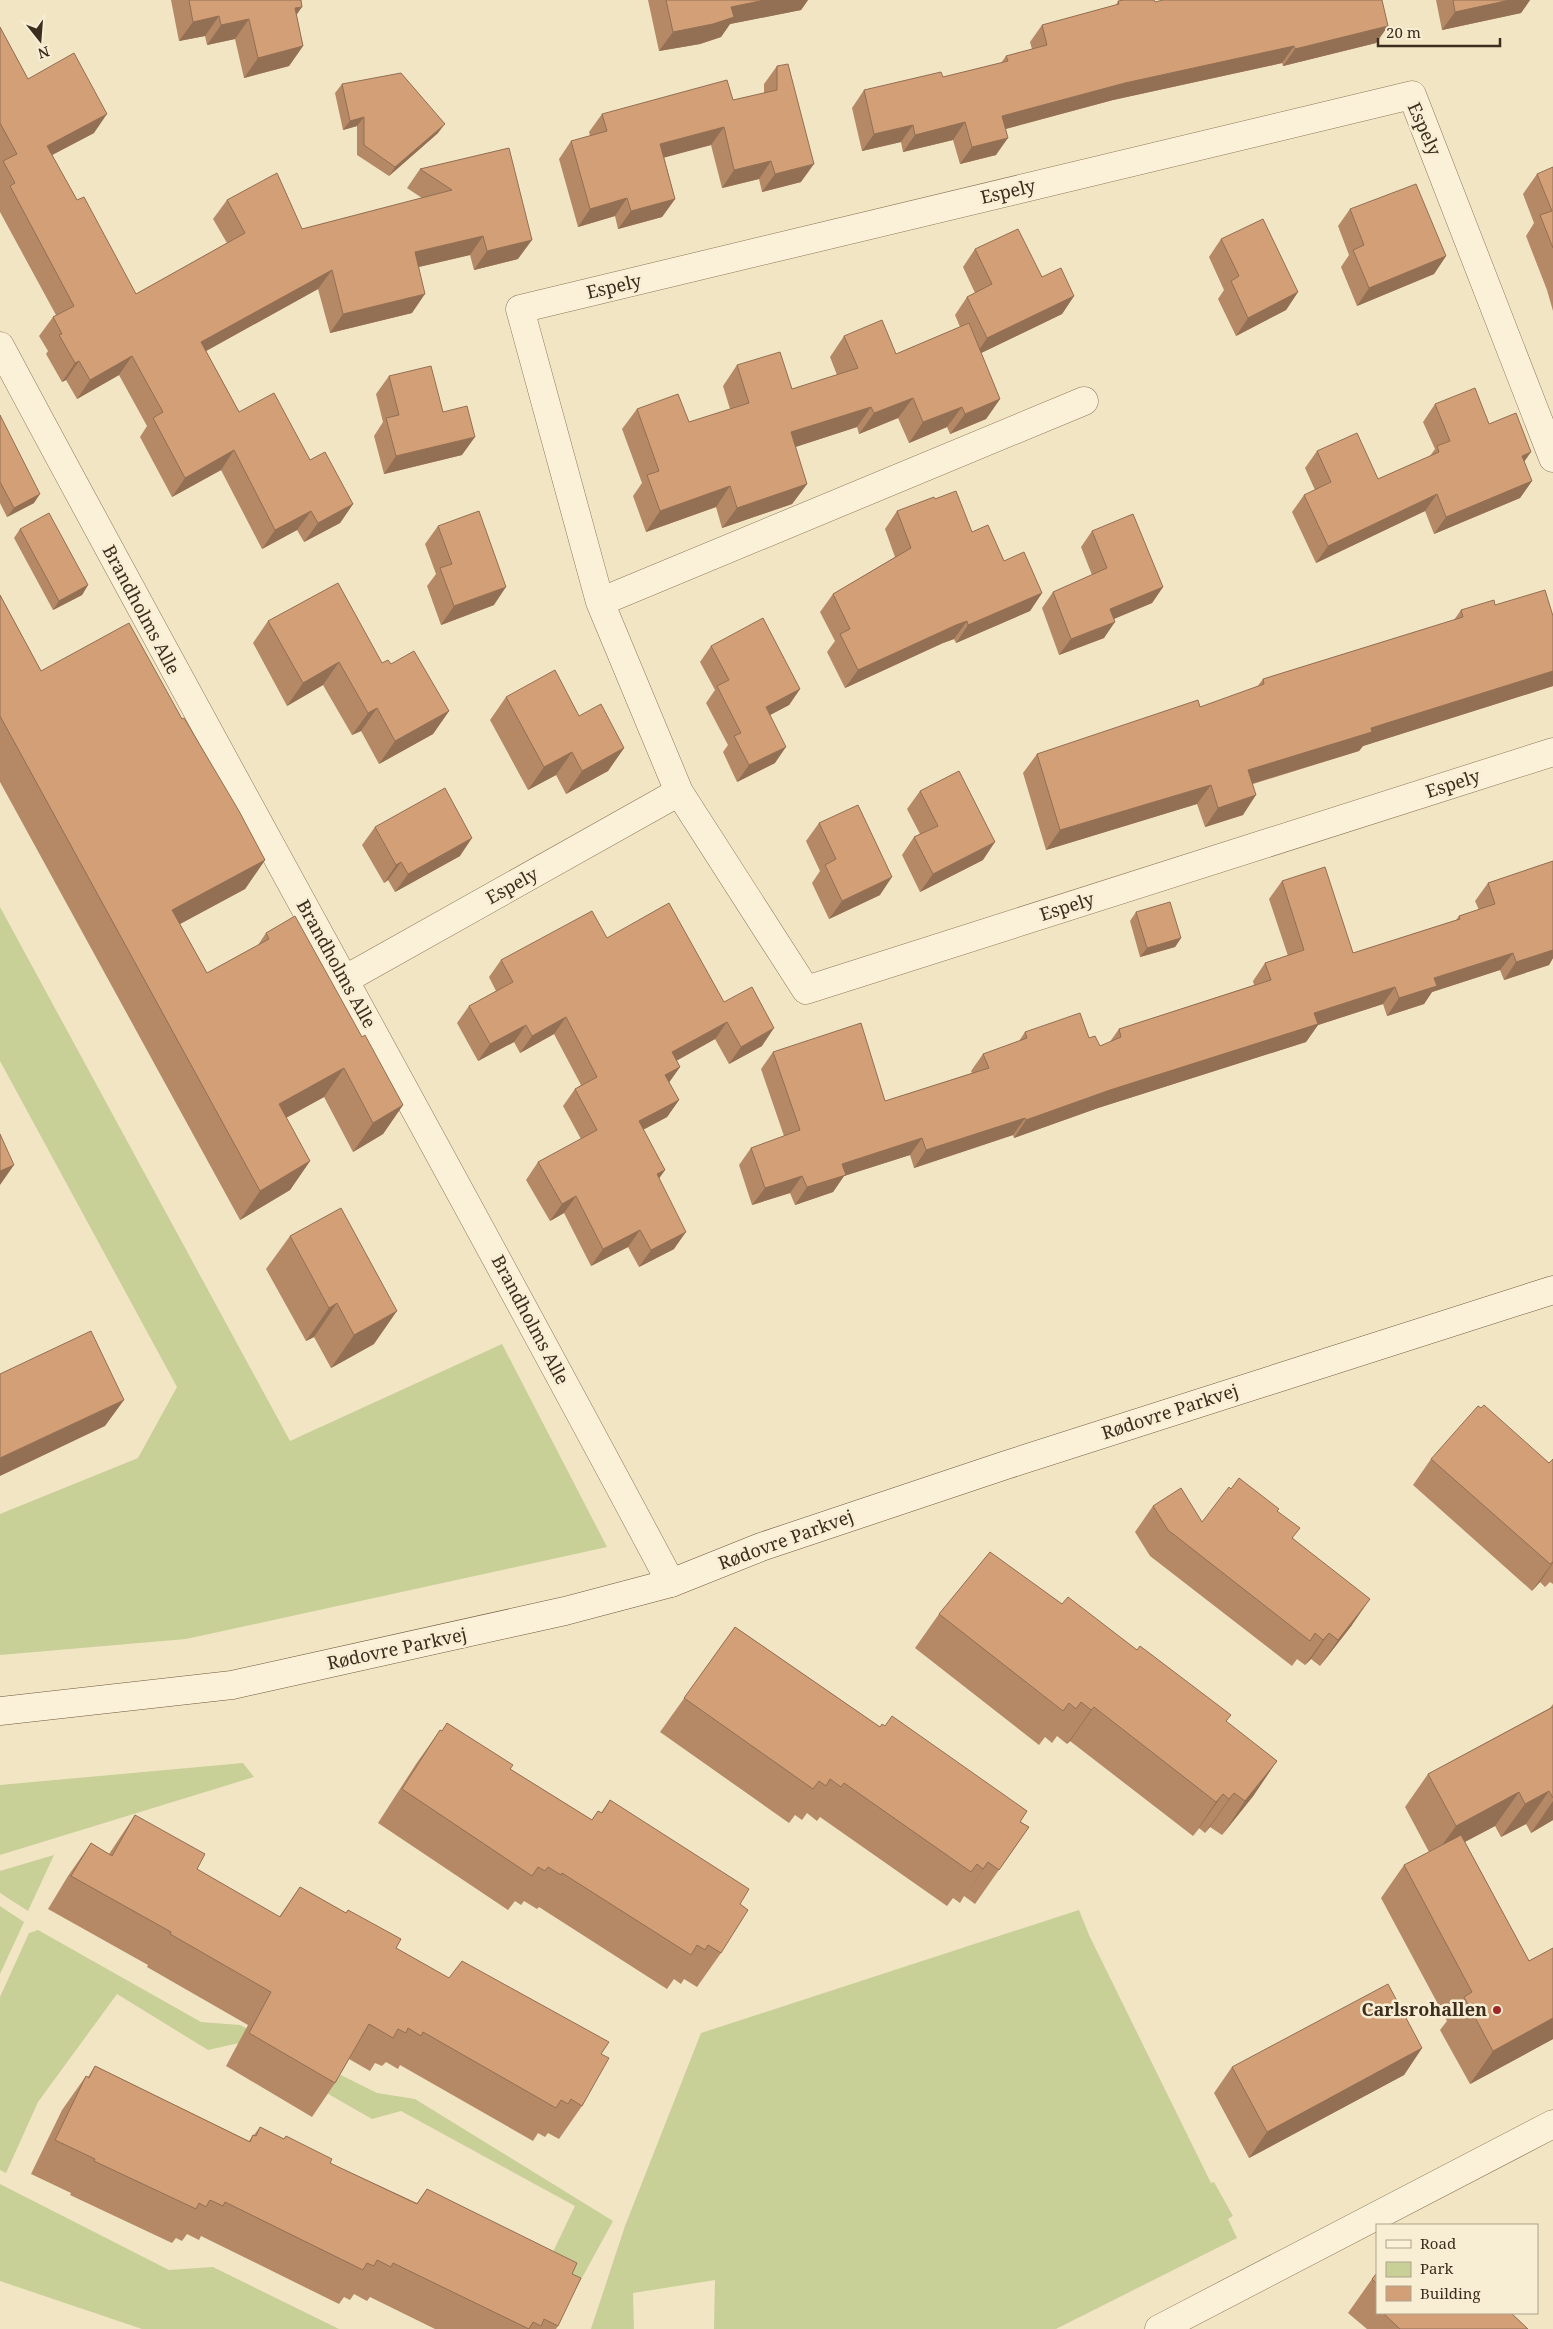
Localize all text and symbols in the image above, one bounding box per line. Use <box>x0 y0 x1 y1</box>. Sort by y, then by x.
north arrow <box>15 15 65 65</box>
scale bar <box>1378 15 1500 47</box>
text: 20 m <box>1386 22 1421 42</box>
text: N <box>36 42 52 64</box>
street label: Espely <box>1403 98 1448 160</box>
street label: Espely <box>978 173 1038 209</box>
street label: Espely <box>584 268 644 304</box>
street label: Brandholms Alle <box>98 541 186 678</box>
street label: Espely <box>1422 763 1484 803</box>
street label: Espely <box>481 861 542 909</box>
street label: Espely <box>1036 886 1098 926</box>
street label: Brandholms Alle <box>292 895 382 1032</box>
street label: Brandholms Alle <box>487 1251 575 1388</box>
street label: Rødovre Parkvej <box>1098 1378 1241 1444</box>
street label: Rødovre Parkvej <box>715 1503 857 1575</box>
street label: Rødovre Parkvej <box>325 1621 469 1675</box>
place label: Carlsrohallen <box>1362 1997 1487 2021</box>
marker: Carlsrohallen <box>1491 2004 1503 2016</box>
legend <box>1376 2224 1538 2314</box>
text: Road <box>1420 2233 1456 2253</box>
text: Park <box>1420 2258 1454 2278</box>
text: Building <box>1420 2283 1481 2303</box>

